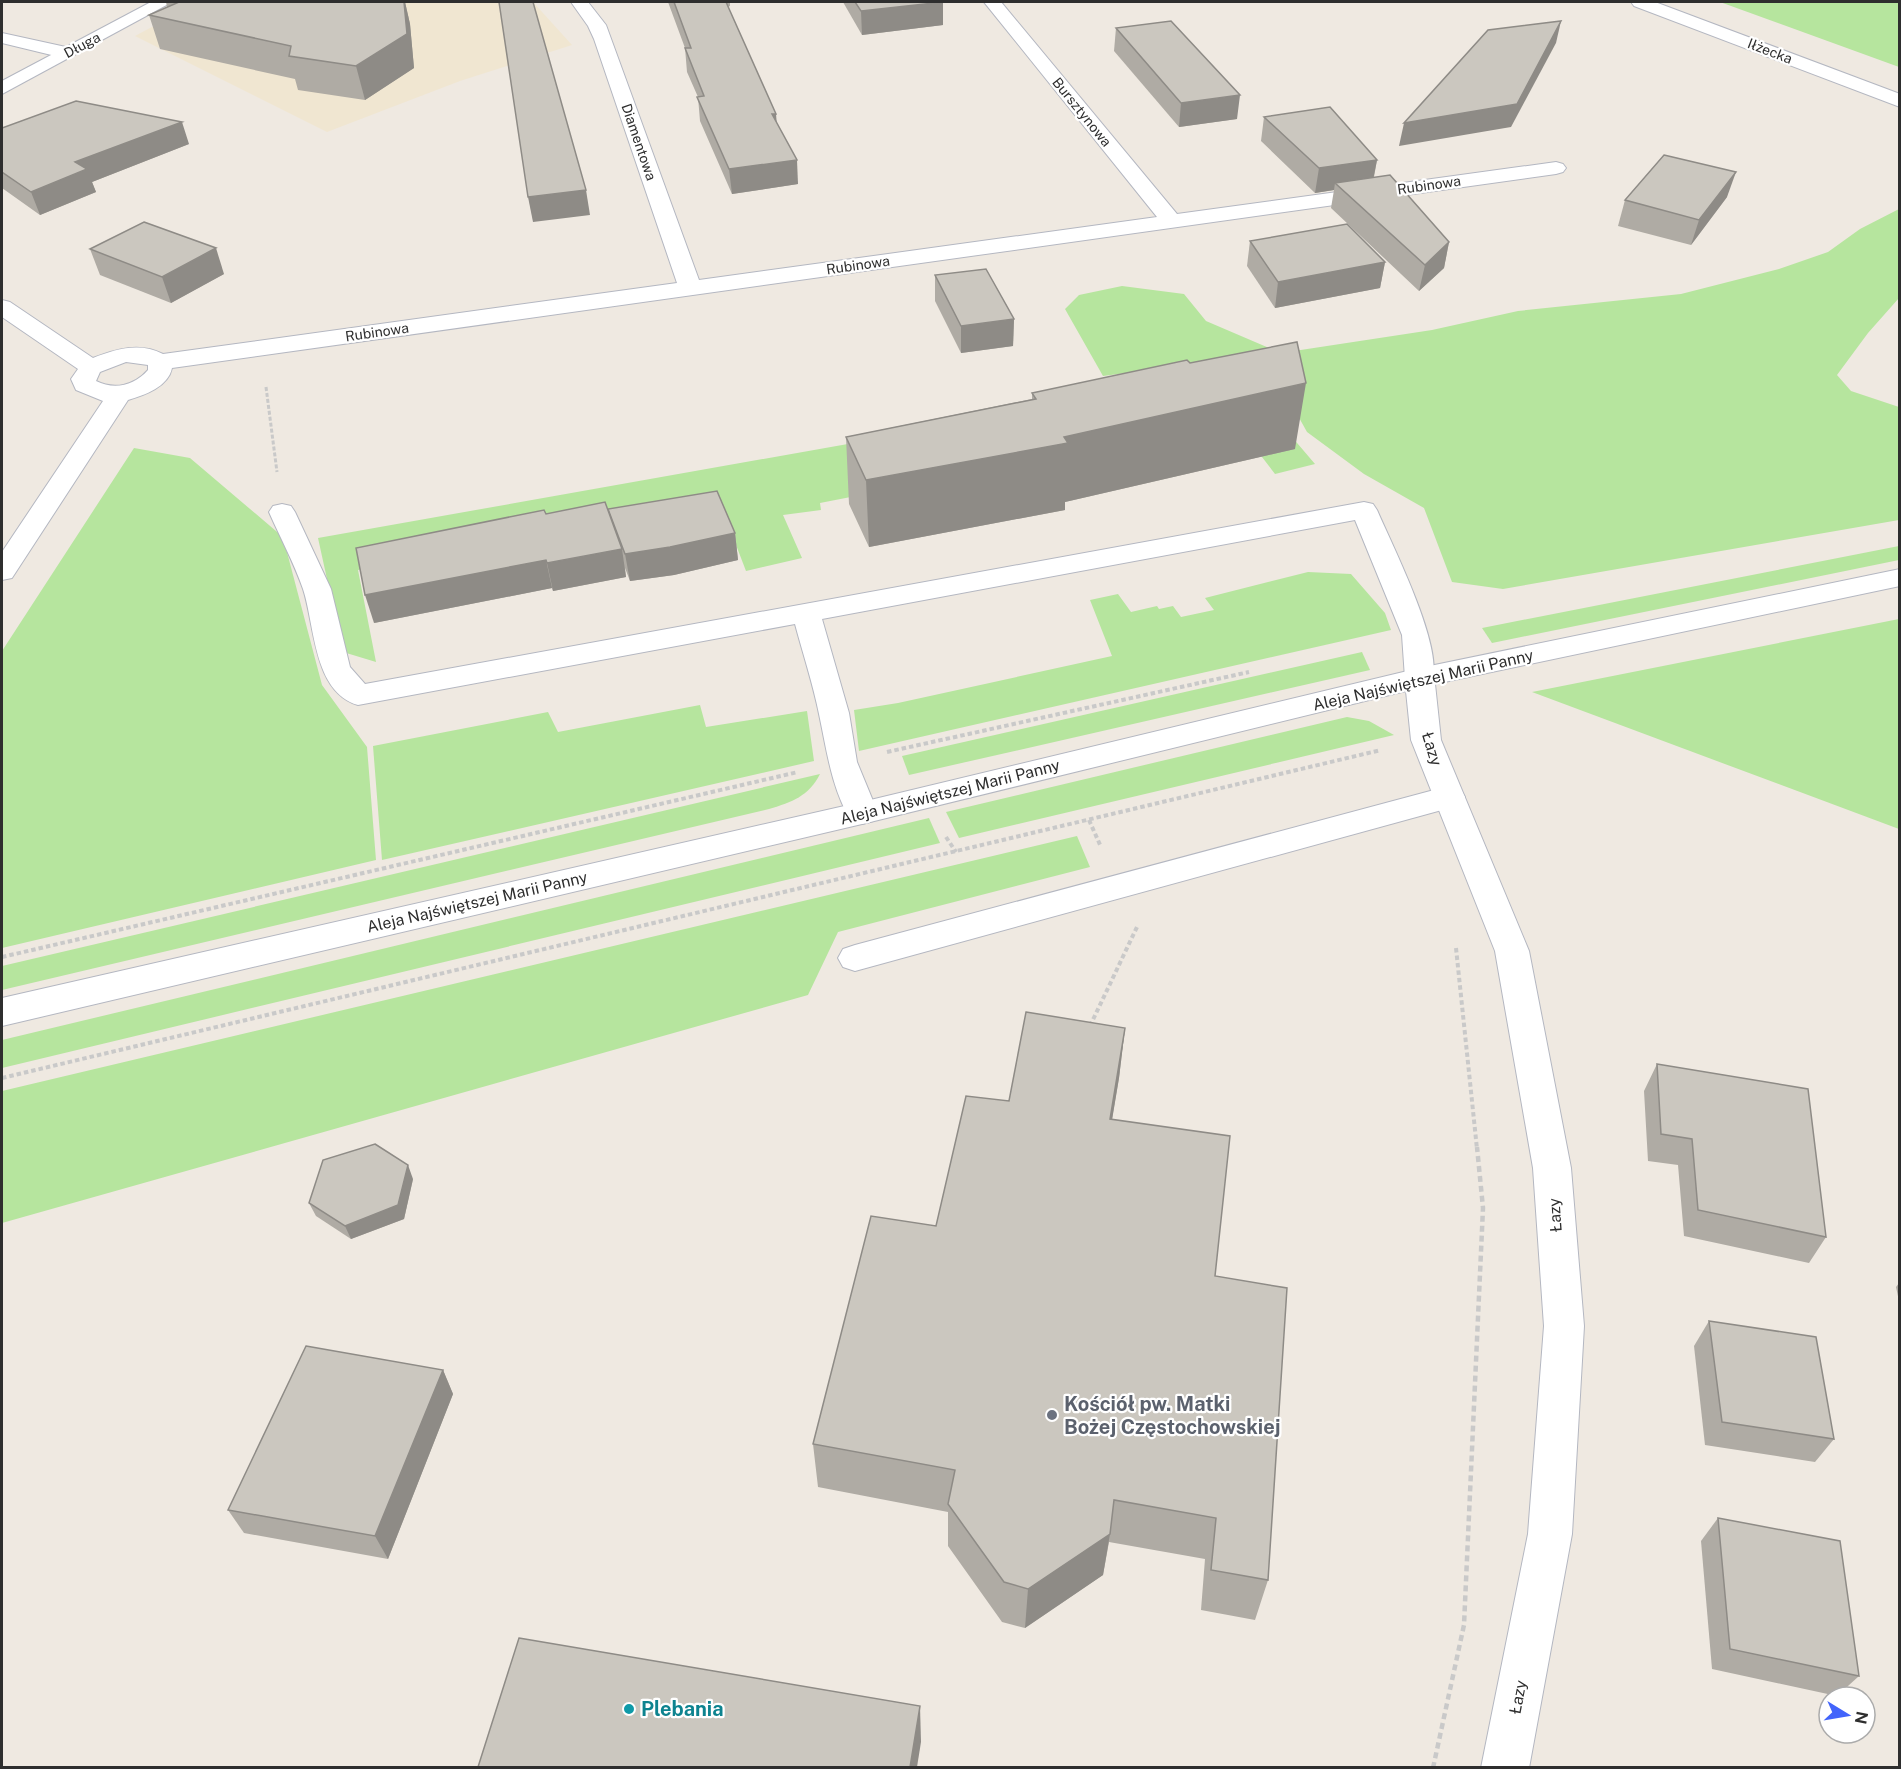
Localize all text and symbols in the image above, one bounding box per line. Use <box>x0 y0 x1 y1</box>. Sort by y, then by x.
street label: Długa <box>61 29 103 61</box>
street label: Iłżecka <box>1745 35 1795 67</box>
street label: Bursztynowa <box>1049 74 1115 150</box>
street label: Diamentowa <box>618 101 660 183</box>
street label: Rubinowa <box>1396 173 1462 197</box>
street label: Rubinowa <box>825 253 891 277</box>
street label: Rubinowa <box>344 320 410 344</box>
street label: Aleja Najświętszej Marii Panny <box>1311 645 1536 715</box>
street label: Łazy <box>1418 730 1446 768</box>
street label: Aleja Najświętszej Marii Panny <box>838 755 1062 829</box>
street label: Aleja Najświętszej Marii Panny <box>365 867 590 937</box>
street label: Łazy <box>1544 1197 1566 1233</box>
place label: Kościół pw. Matki Bożej Częstochowskiej <box>1064 1392 1280 1439</box>
marker: Kościół pw. Matki Bożej Częstochowskiej <box>1045 1408 1059 1422</box>
street label: Łazy <box>1505 1678 1531 1715</box>
north arrow <box>1817 1685 1877 1745</box>
place label: Plebania <box>641 1697 724 1721</box>
marker: Plebania <box>622 1702 636 1716</box>
text: N <box>1851 1710 1872 1726</box>

